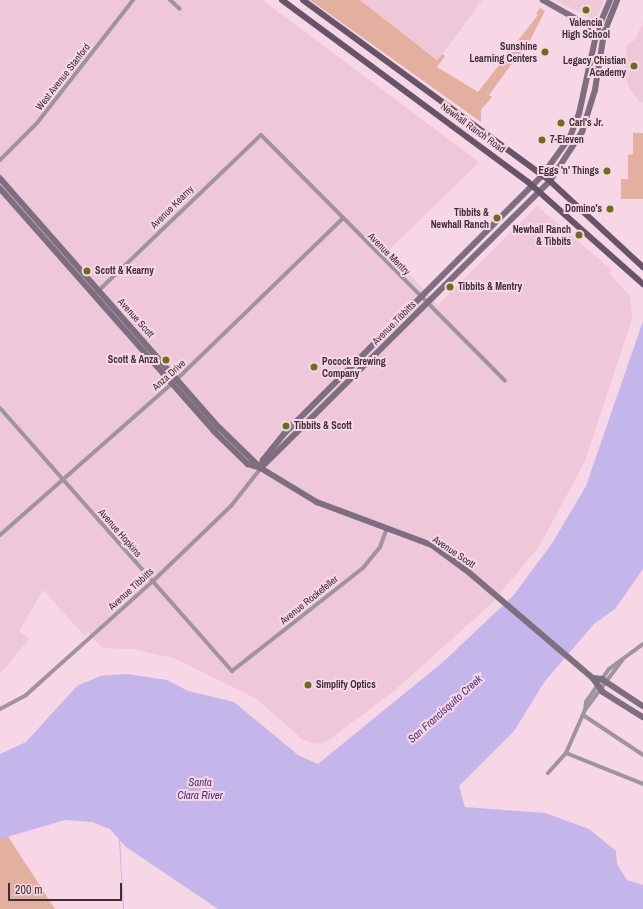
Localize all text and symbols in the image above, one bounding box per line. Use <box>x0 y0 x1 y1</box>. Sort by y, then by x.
marker: Valencia High School <box>581 5 591 15</box>
place label: Valencia High School <box>562 16 610 40</box>
place label: Sunshine Learning Centers <box>470 40 537 64</box>
street label: West Avenue Stanford <box>33 41 93 113</box>
marker: Sunshine Learning Centers <box>540 47 550 57</box>
place label: Legacy Chistian Academy <box>563 54 626 78</box>
marker: Legacy Chistian Academy <box>629 61 639 71</box>
street label: Newhall Ranch Road <box>438 101 508 155</box>
place label: Carl's Jr. <box>569 117 603 129</box>
marker: Carl's Jr. <box>556 118 566 128</box>
place label: 7-Eleven <box>550 134 584 146</box>
marker: 7-Eleven <box>537 135 547 145</box>
place label: Eggs 'n' Things <box>539 165 599 177</box>
marker: Eggs 'n' Things <box>602 166 612 176</box>
street label: Avenue Kearny <box>148 183 196 231</box>
place label: Domino's <box>565 203 602 215</box>
marker: Domino's <box>605 204 615 214</box>
place label: Tibbits & Newhall Ranch <box>431 206 489 230</box>
marker: Tibbits & Newhall Ranch <box>492 213 502 223</box>
place label: Newhall Ranch & Tibbits <box>513 223 571 246</box>
street label: Avenue Mentry <box>365 230 413 278</box>
marker: Newhall Ranch & Tibbits <box>574 230 584 240</box>
place label: Scott & Kearny <box>95 265 154 277</box>
marker: Scott & Kearny <box>82 266 92 276</box>
place label: Tibbits & Mentry <box>458 281 522 293</box>
marker: Tibbits & Mentry <box>445 282 455 292</box>
street label: Avenue Scott <box>115 296 157 340</box>
street label: Avenue Tibbitts <box>370 299 418 347</box>
place label: Scott & Anza <box>107 354 158 366</box>
marker: Scott & Anza <box>161 355 171 365</box>
place label: Pocock Brewing Company <box>322 355 386 378</box>
street label: Anza Drive <box>150 357 188 393</box>
marker: Pocock Brewing Company <box>309 362 319 372</box>
place label: Tibbits & Scott <box>294 420 352 432</box>
marker: Tibbits & Scott <box>281 421 291 431</box>
street label: Avenue Hopkins <box>96 506 144 560</box>
street label: Avenue Scott <box>430 533 478 571</box>
street label: Avenue Tibbitts <box>106 565 156 613</box>
street label: Avenue Rockefeller <box>278 573 340 627</box>
water label: San Francisquito Creek <box>405 672 485 746</box>
place label: Simplify Optics <box>316 679 376 691</box>
marker: Simplify Optics <box>303 680 313 690</box>
water label: Santa Clara River <box>177 776 223 802</box>
scale bar <box>10 875 124 901</box>
text: 200 m <box>15 882 42 898</box>

